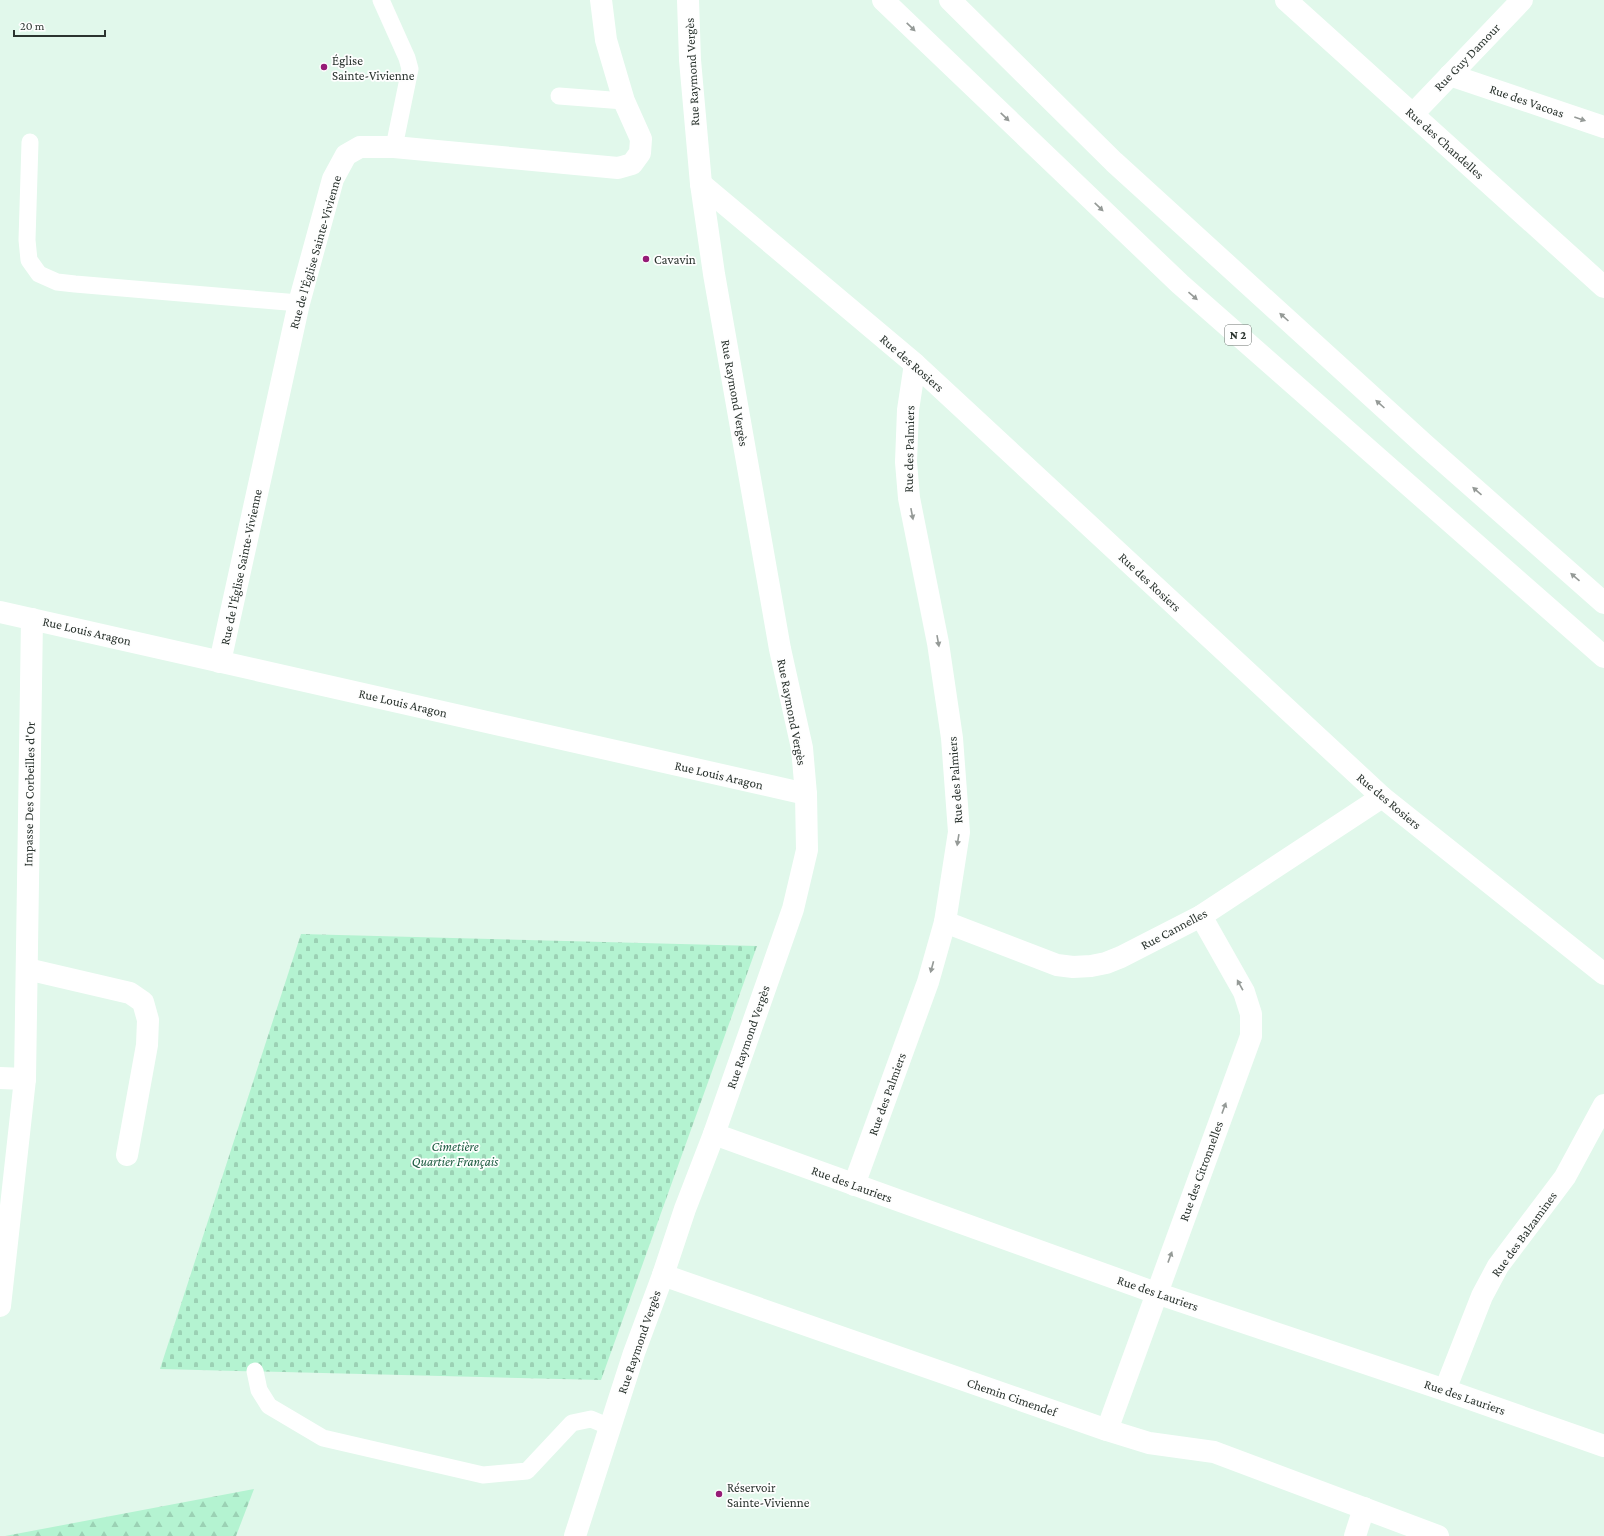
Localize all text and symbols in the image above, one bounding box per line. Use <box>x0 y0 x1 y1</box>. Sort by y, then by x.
scale bar <box>14 12 105 38</box>
street label: Rue Raymond Vergès <box>682 18 702 126</box>
text: 20 m <box>20 19 45 33</box>
street label: Rue Guy Damour <box>1431 20 1503 94</box>
one-way arrow <box>906 22 916 32</box>
place label: Église Sainte-Vivienne <box>332 53 415 83</box>
marker: Église Sainte-Vivienne <box>319 62 329 72</box>
street label: Rue des Vacoas <box>1488 81 1566 121</box>
street label: Rue des Chandelles <box>1403 104 1487 182</box>
one-way arrow <box>1000 112 1010 122</box>
one-way arrow <box>1574 116 1586 122</box>
street label: Rue de l'Église Sainte-Vivienne <box>286 173 344 331</box>
one-way arrow <box>1094 202 1104 212</box>
place label: Cavavin <box>654 252 696 267</box>
marker: Cavavin <box>641 254 651 264</box>
one-way arrow <box>1189 291 1198 300</box>
one-way arrow <box>1279 312 1289 321</box>
road number: N 2 <box>1225 325 1251 345</box>
street label: Rue des Rosiers <box>877 331 947 395</box>
street label: Rue Raymond Vergès <box>718 338 752 448</box>
one-way arrow <box>1376 400 1385 409</box>
street label: Rue des Palmiers <box>901 405 917 493</box>
one-way arrow <box>1472 486 1483 495</box>
street label: Rue de l'Église Sainte-Vivienne <box>217 487 265 646</box>
one-way arrow <box>909 508 915 520</box>
street label: Rue des Rosiers <box>1116 549 1184 615</box>
one-way arrow <box>1570 572 1580 581</box>
street label: Rue Louis Aragon <box>41 614 133 648</box>
one-way arrow <box>935 635 941 647</box>
street label: Rue Raymond Vergès <box>774 657 810 767</box>
street label: Rue Louis Aragon <box>357 686 449 720</box>
street label: Impasse Des Corbeilles d'Or <box>20 721 38 867</box>
street label: Rue des Palmiers <box>944 736 966 824</box>
street label: Rue Louis Aragon <box>673 758 765 792</box>
street label: Rue des Rosiers <box>1354 770 1424 832</box>
one-way arrow <box>955 834 961 846</box>
street label: Rue Cannelles <box>1138 905 1210 953</box>
one-way arrow <box>929 961 935 973</box>
one-way arrow <box>1236 979 1243 991</box>
street label: Rue Raymond Vergès <box>723 983 773 1091</box>
street label: Rue des Palmiers <box>865 1050 909 1138</box>
one-way arrow <box>1222 1102 1228 1114</box>
street label: Rue des Citronnelles <box>1176 1119 1226 1223</box>
park label: Cimetière Quartier Français <box>412 1139 498 1169</box>
street label: Rue des Lauriers <box>810 1162 894 1206</box>
street label: Rue des Balzamines <box>1488 1188 1560 1280</box>
one-way arrow <box>1167 1250 1173 1262</box>
street label: Rue des Lauriers <box>1115 1272 1201 1314</box>
street label: Rue Raymond Vergès <box>614 1288 664 1396</box>
street label: Chemin Cimendef <box>965 1375 1060 1420</box>
street label: Rue des Lauriers <box>1422 1376 1508 1418</box>
place label: Réservoir Sainte-Vivienne <box>727 1480 810 1510</box>
marker: Réservoir Sainte-Vivienne <box>714 1489 724 1499</box>

